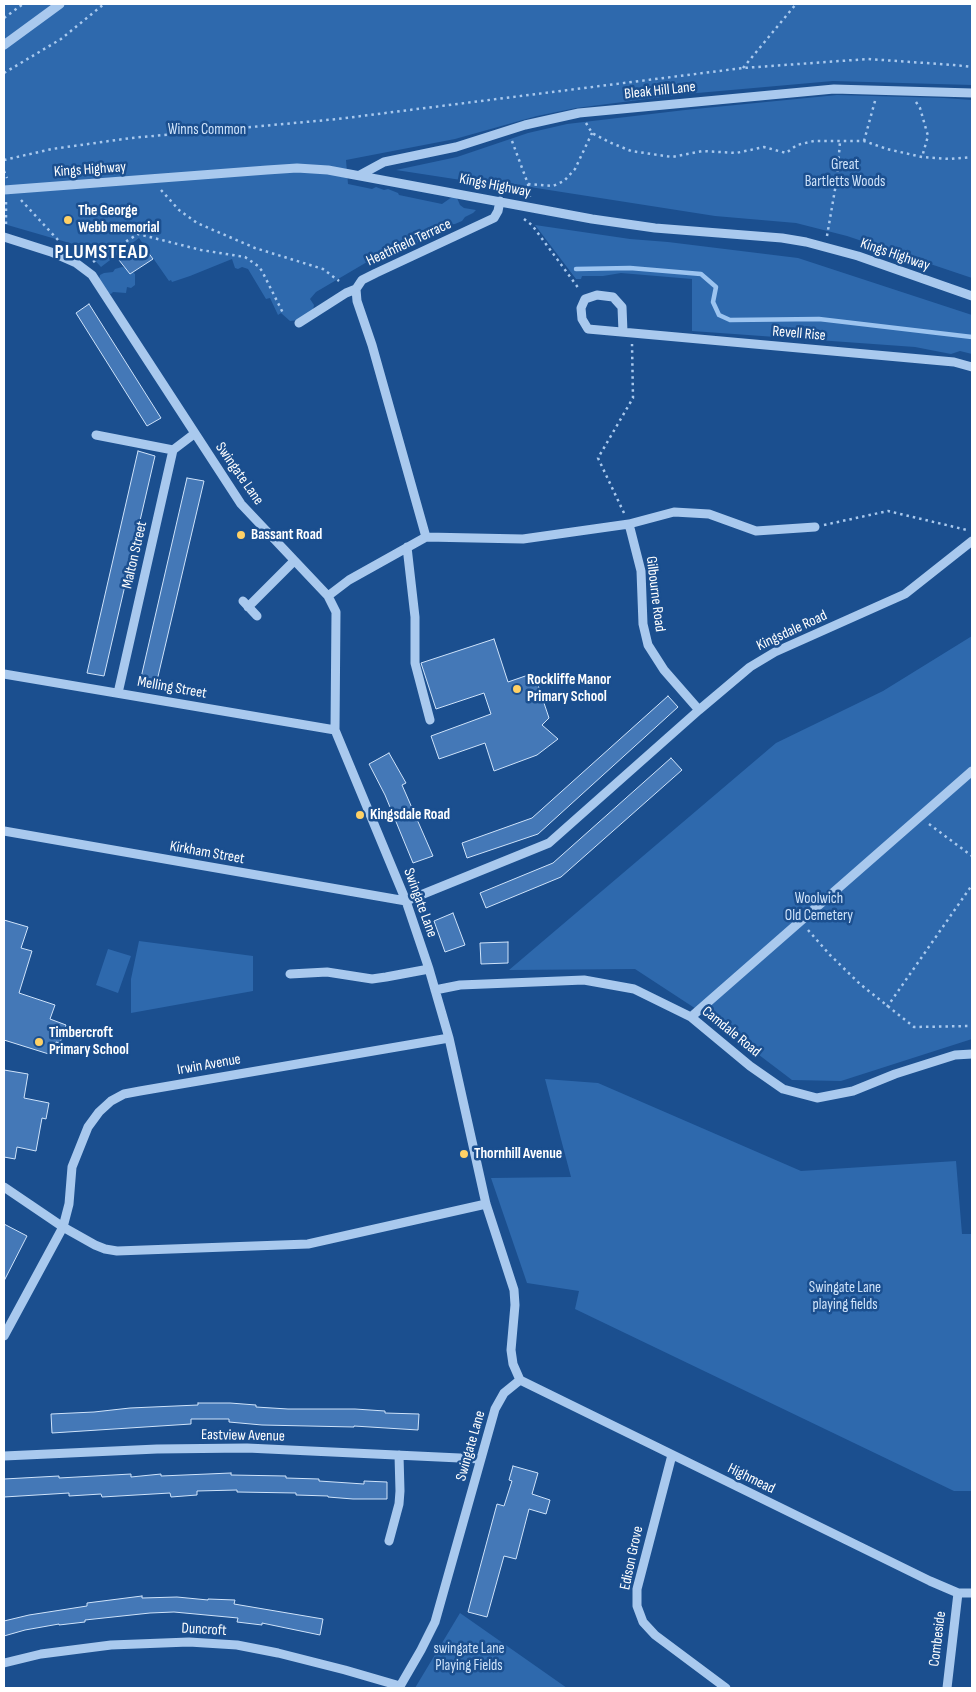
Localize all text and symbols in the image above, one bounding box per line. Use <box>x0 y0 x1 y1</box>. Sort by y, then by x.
street label: Bleak Hill Lane <box>623 78 697 104</box>
park label: Winns Common <box>168 121 246 139</box>
park label: Great Bartletts Woods <box>805 156 885 191</box>
street label: Kings Highway <box>53 159 127 181</box>
street label: Kings Highway <box>458 170 532 202</box>
place label: The George Webb memorial <box>78 202 160 237</box>
marker: The George Webb memorial <box>62 214 74 226</box>
street label: Heathfield Terrace <box>364 215 454 271</box>
street label: Kings Highway <box>858 235 932 275</box>
district label: PLUMSTEAD <box>53 241 151 265</box>
street label: Revell Rise <box>772 323 826 345</box>
street label: Swingate Lane <box>211 439 267 509</box>
street label: Malton Street <box>119 520 151 590</box>
place label: Bassant Road <box>251 526 322 544</box>
marker: Bassant Road <box>235 529 247 541</box>
street label: Gilbourne Road <box>641 555 669 633</box>
street label: Kingsdale Road <box>754 607 830 655</box>
place label: Rockliffe Manor Primary School <box>527 671 611 706</box>
street label: Melling Street <box>136 673 208 703</box>
marker: Rockliffe Manor Primary School <box>511 683 523 695</box>
place label: Kingsdale Road <box>370 806 450 824</box>
marker: Kingsdale Road <box>354 809 366 821</box>
street label: Kirkham Street <box>168 838 246 868</box>
street label: Swingate Lane <box>399 866 441 940</box>
park label: Woolwich Old Cemetery <box>785 890 853 925</box>
street label: Camdale Road <box>698 1003 764 1061</box>
place label: Timbercroft Primary School <box>49 1024 129 1059</box>
marker: Timbercroft Primary School <box>33 1036 45 1048</box>
street label: Irwin Avenue <box>176 1051 242 1079</box>
place label: Thornhill Avenue <box>474 1145 562 1163</box>
marker: Thornhill Avenue <box>458 1148 470 1160</box>
park label: Swingate Lane playing fields <box>809 1279 881 1314</box>
street label: Swingate Lane <box>452 1409 490 1483</box>
street label: Eastview Avenue <box>201 1426 285 1446</box>
street label: Highmead <box>724 1460 778 1498</box>
street label: Edison Grove <box>616 1524 648 1592</box>
street label: Combeside <box>926 1610 950 1668</box>
street label: Duncroft <box>181 1620 227 1640</box>
park label: swingate Lane Playing Fields <box>433 1640 505 1675</box>

